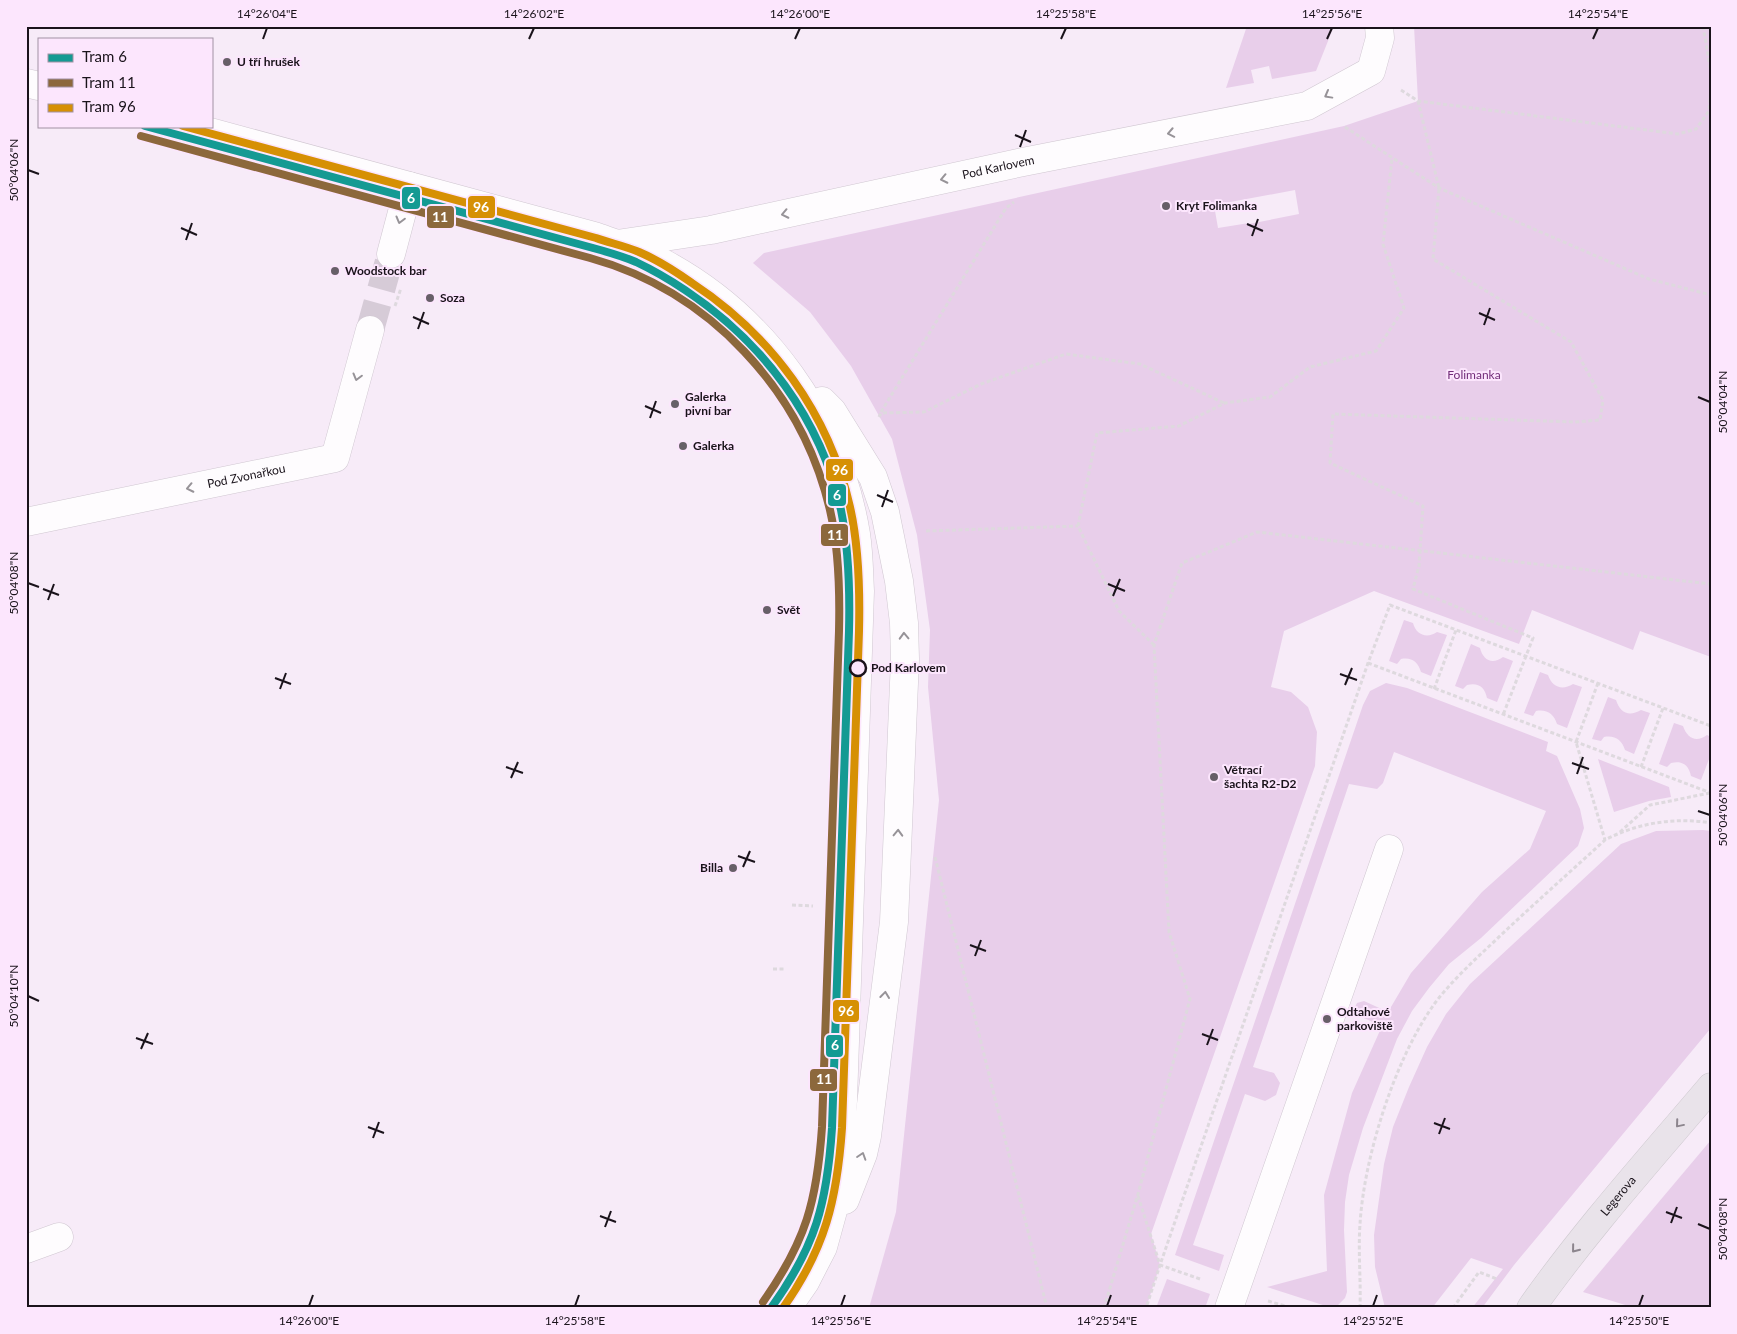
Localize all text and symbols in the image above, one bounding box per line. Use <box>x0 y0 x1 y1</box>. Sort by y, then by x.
text: 14°26'04"E <box>237 6 297 21</box>
text: 14°26'02"E <box>504 6 564 21</box>
text: 14°26'00"E <box>770 6 830 21</box>
text: 14°25'58"E <box>1036 6 1096 21</box>
text: 14°25'56"E <box>1302 6 1362 21</box>
text: 14°25'54"E <box>1568 6 1628 21</box>
legend <box>38 38 212 128</box>
text: Tram 6 <box>82 47 127 65</box>
place label: U tří hrušek <box>237 54 300 69</box>
marker: U tří hrušek <box>221 56 233 68</box>
text: Tram 11 <box>82 73 136 91</box>
one-way arrow <box>1325 89 1334 99</box>
text: Tram 96 <box>82 97 136 115</box>
one-way arrow <box>1167 127 1176 138</box>
text: 50°04'06"N <box>6 139 21 201</box>
street label: Pod Karlovem <box>961 152 1036 182</box>
one-way arrow <box>939 174 948 184</box>
line badge: 6 <box>401 186 421 210</box>
text: 6 <box>407 189 415 206</box>
line badge: 96 <box>467 195 496 219</box>
text: 96 <box>473 198 489 215</box>
place label: Kryt Folimanka <box>1176 198 1257 213</box>
marker: Kryt Folimanka <box>1160 200 1172 212</box>
line badge: 11 <box>426 205 455 229</box>
text: 11 <box>432 208 448 225</box>
one-way arrow <box>780 208 789 219</box>
one-way arrow <box>395 216 406 224</box>
place label: Woodstock bar <box>345 263 427 278</box>
marker: Woodstock bar <box>329 265 341 277</box>
place label: Soza <box>440 290 465 305</box>
marker: Soza <box>424 292 436 304</box>
park label: Folimanka <box>1447 367 1501 382</box>
text: 50°04'04"N <box>1715 371 1730 433</box>
one-way arrow <box>353 372 363 381</box>
place label: Galerka pivní bar <box>685 389 732 418</box>
marker: Galerka pivní bar <box>669 398 681 410</box>
place label: Galerka <box>693 438 734 453</box>
marker: Galerka <box>677 440 689 452</box>
line badge: 96 <box>825 458 854 482</box>
street label: Pod Zvonařkou <box>206 460 287 491</box>
text: 96 <box>832 461 848 478</box>
one-way arrow <box>185 482 194 493</box>
line badge: 6 <box>827 483 847 507</box>
text: 6 <box>833 486 841 503</box>
line badge: 11 <box>820 523 849 547</box>
text: 11 <box>827 526 843 543</box>
text: 50°04'08"N <box>6 552 21 614</box>
place label: Svět <box>777 602 801 617</box>
marker: Svět <box>761 604 773 616</box>
one-way arrow <box>899 632 909 640</box>
marker: Pod Karlovem <box>849 659 867 677</box>
place label: Pod Karlovem <box>871 660 946 675</box>
place label: Větrací šachta R2-D2 <box>1223 762 1297 791</box>
marker: Větrací šachta R2-D2 <box>1208 771 1220 783</box>
text: 50°04'06"N <box>1715 784 1730 846</box>
one-way arrow <box>893 829 903 837</box>
place label: Billa <box>700 860 723 875</box>
marker: Billa <box>727 862 739 874</box>
text: 50°04'10"N <box>6 965 21 1027</box>
one-way arrow <box>879 991 890 999</box>
line badge: 96 <box>832 999 860 1023</box>
text: 96 <box>838 1002 854 1019</box>
place label: Odtahové parkoviště <box>1337 1004 1393 1033</box>
marker: Odtahové parkoviště <box>1321 1013 1333 1025</box>
line badge: 6 <box>825 1034 844 1058</box>
text: 6 <box>831 1036 839 1053</box>
line badge: 11 <box>809 1068 838 1092</box>
text: 11 <box>816 1070 832 1087</box>
one-way arrow <box>1676 1119 1685 1128</box>
one-way arrow <box>856 1152 866 1160</box>
street label: Legerova <box>1597 1173 1639 1219</box>
text: 50°04'08"N <box>1715 1198 1730 1260</box>
one-way arrow <box>1573 1243 1581 1252</box>
text: 14°26'00"E <box>279 1313 339 1328</box>
text: 14°25'58"E <box>545 1313 605 1328</box>
text: 14°25'56"E <box>811 1313 871 1328</box>
text: 14°25'54"E <box>1077 1313 1137 1328</box>
text: 14°25'52"E <box>1343 1313 1403 1328</box>
text: 14°25'50"E <box>1609 1313 1669 1328</box>

